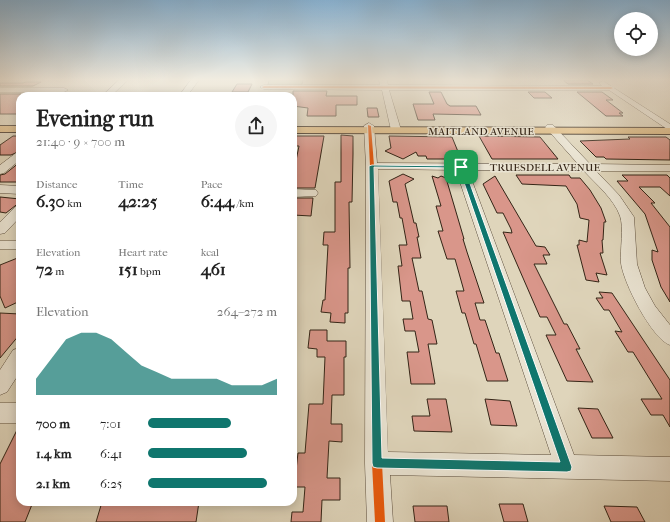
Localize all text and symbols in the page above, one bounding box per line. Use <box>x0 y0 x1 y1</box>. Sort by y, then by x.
map controls <box>614 12 658 56</box>
button: locate <box>614 12 658 56</box>
button: share <box>235 105 277 147</box>
text: Evening run <box>36 106 154 132</box>
street label: MAITLAND AVENUE <box>428 125 534 138</box>
text: 21:40 · 9 × 700 m <box>36 134 125 149</box>
pin <box>444 150 478 184</box>
icon: arrive <box>450 156 472 178</box>
street label: TRUESDELL AVENUE <box>490 161 601 174</box>
text: Distance <box>36 178 77 191</box>
text: Time <box>118 178 143 191</box>
text: Pace <box>201 178 223 191</box>
text: 6.30 <box>36 191 65 211</box>
text: 42:25 <box>118 191 157 211</box>
text: 6:44 <box>201 191 234 211</box>
text: km <box>65 197 82 210</box>
text: /km <box>234 197 254 210</box>
text: Elevation <box>36 246 80 259</box>
text: Heart rate <box>118 246 168 259</box>
text: kcal <box>201 246 219 259</box>
text: 72 <box>36 259 53 279</box>
text: 151 <box>118 259 138 279</box>
text: 461 <box>201 259 226 279</box>
text: m <box>53 265 64 278</box>
text: bpm <box>138 265 161 278</box>
text: Elevation <box>36 304 89 319</box>
text: 264–272 m <box>217 304 277 319</box>
text: 700 m <box>36 416 70 431</box>
text: 7:01 <box>100 416 121 431</box>
text: 1.4 km <box>36 446 71 461</box>
text: 6:41 <box>100 446 123 461</box>
text: 2.1 km <box>36 476 70 491</box>
text: 6:25 <box>100 476 123 491</box>

